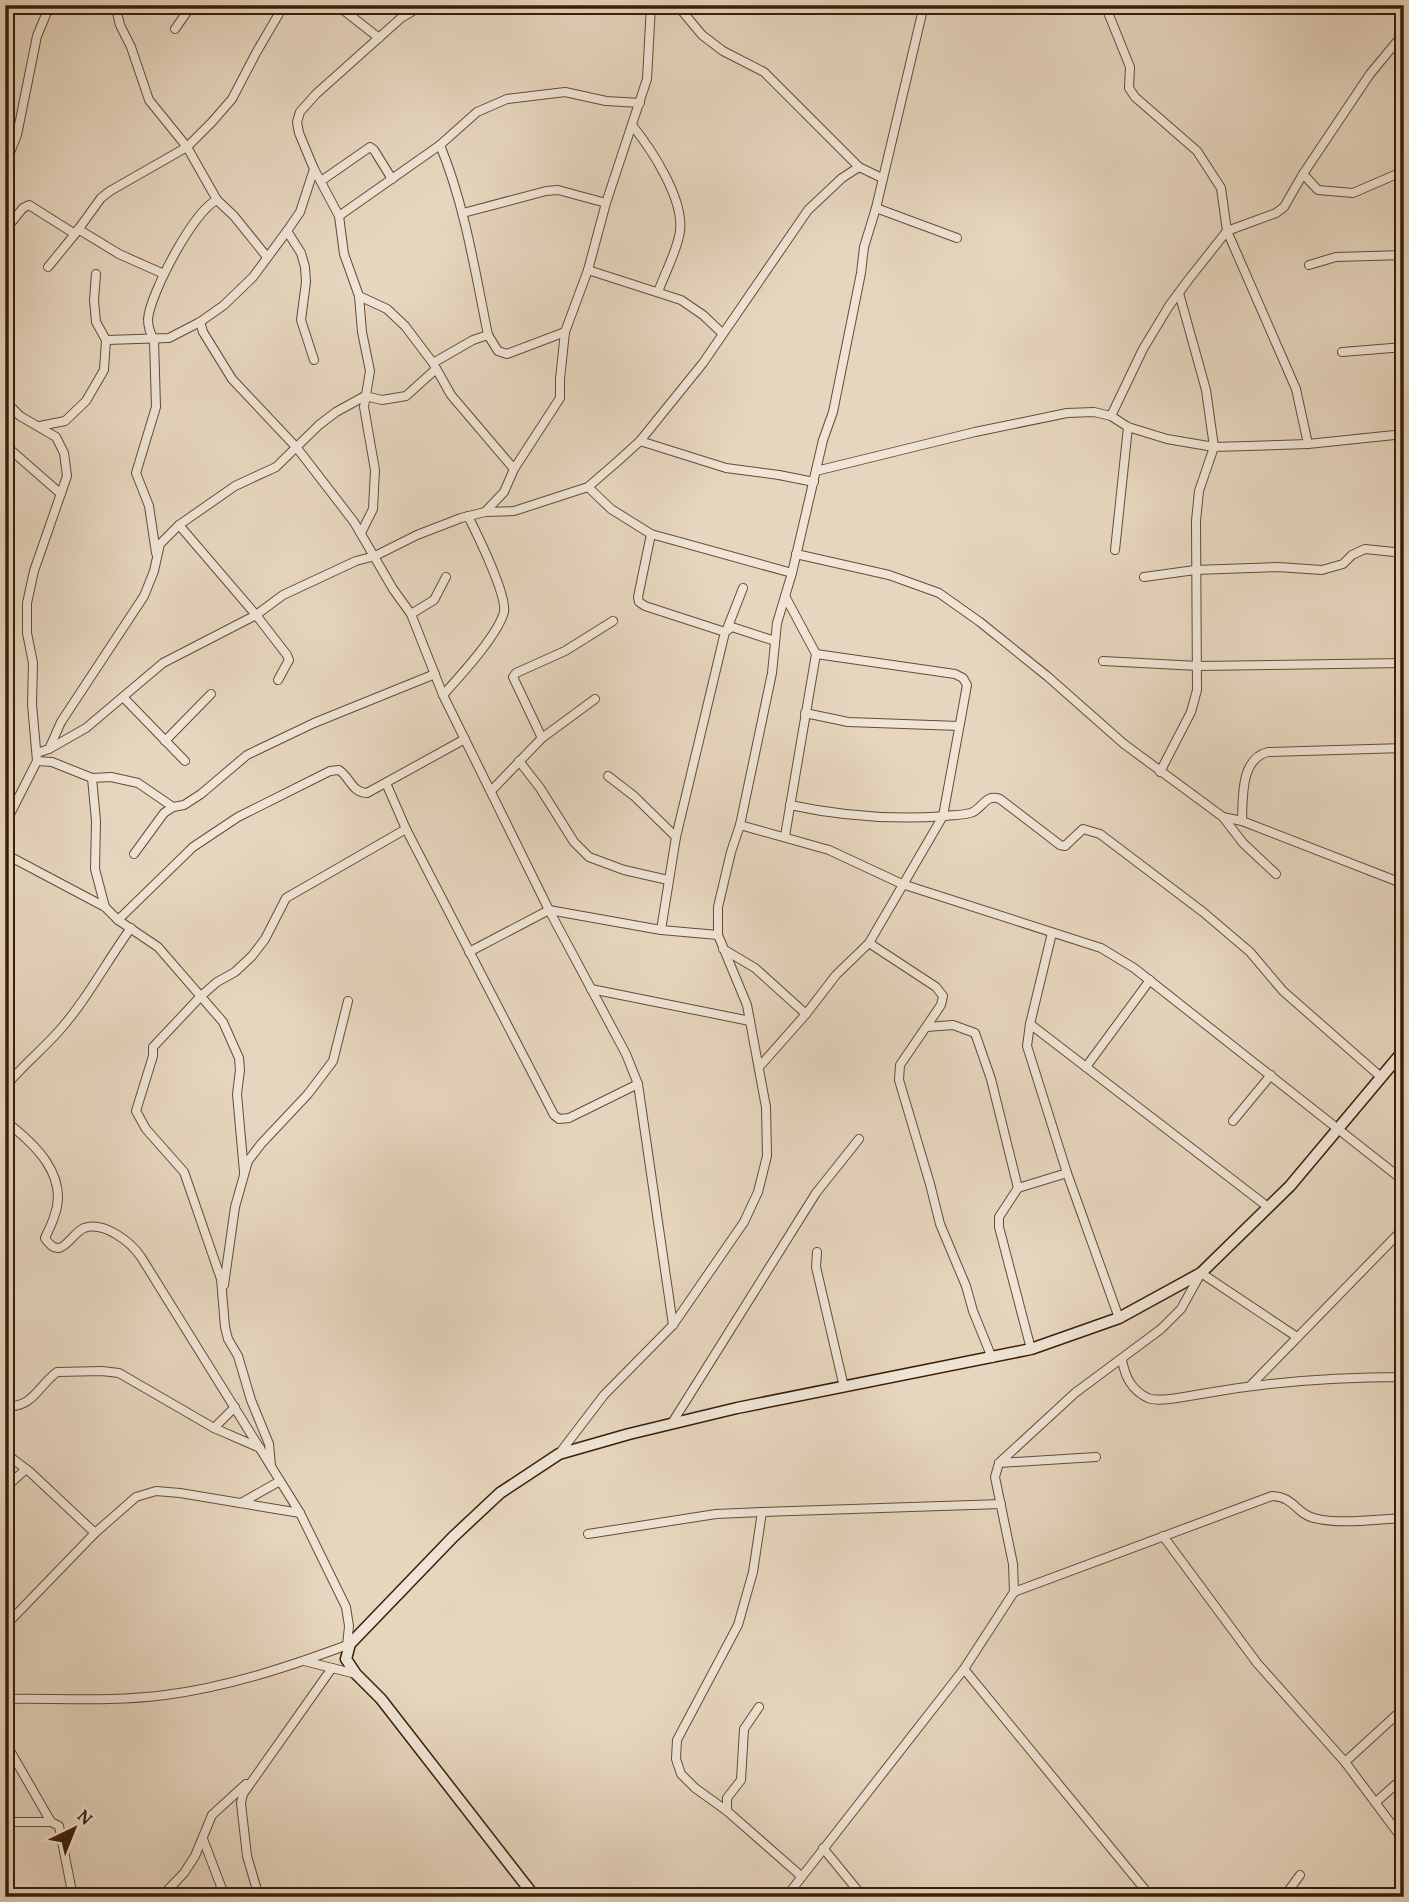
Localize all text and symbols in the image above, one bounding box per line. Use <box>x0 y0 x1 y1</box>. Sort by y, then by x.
north arrow <box>38 1794 108 1864</box>
text: N <box>71 1802 100 1831</box>

